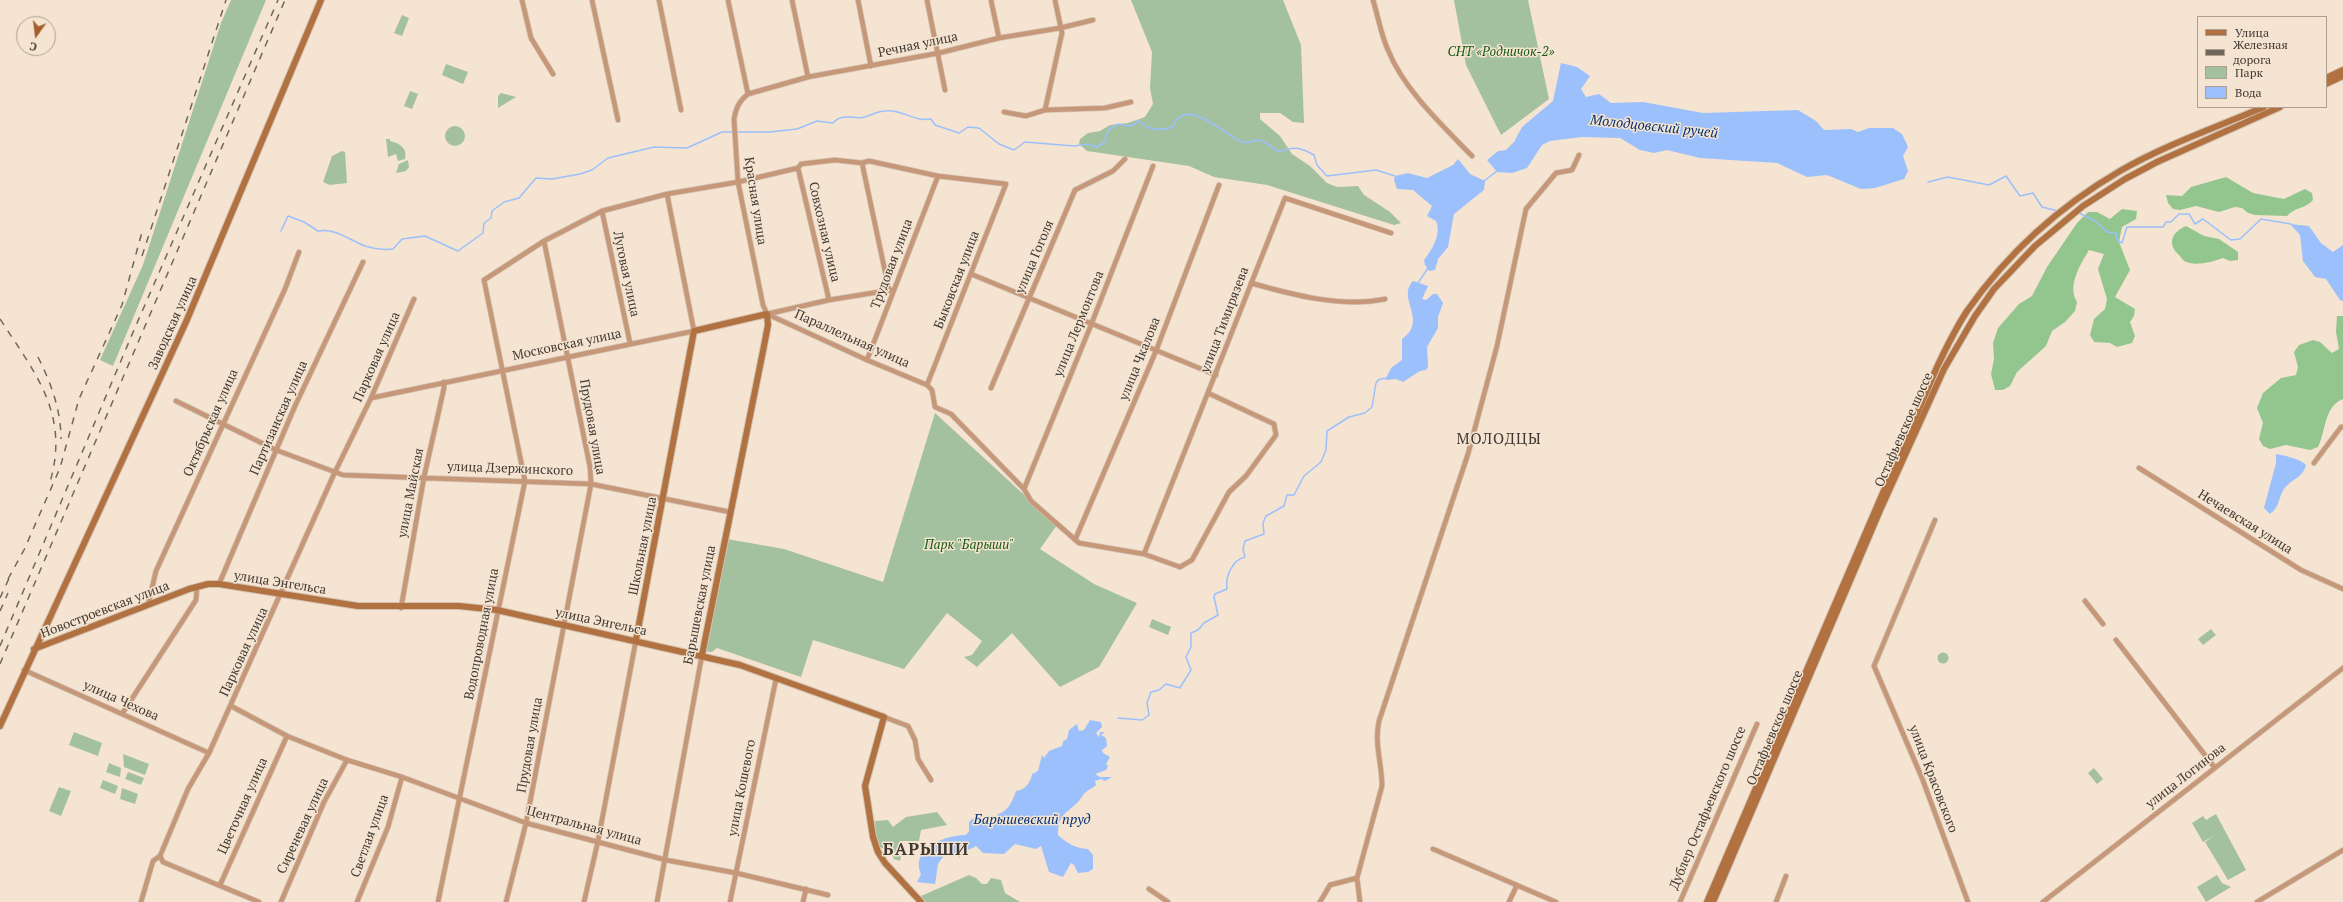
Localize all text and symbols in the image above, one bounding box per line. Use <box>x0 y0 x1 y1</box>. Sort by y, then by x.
north arrow <box>16 16 56 56</box>
legend <box>2197 16 2327 108</box>
text: Улица <box>2235 25 2269 40</box>
street label: Речная улица <box>877 29 959 61</box>
text: Железная дорога <box>2233 37 2288 67</box>
text: С <box>28 39 39 54</box>
park label: СНТ «Родничок-2» <box>1447 44 1555 60</box>
text: Парк <box>2235 65 2263 80</box>
text: Вода <box>2235 85 2262 100</box>
water label: Молодцовский ручей <box>1589 112 1719 142</box>
street label: Красная улица <box>740 156 770 246</box>
street label: Совхозная улица <box>805 180 843 284</box>
street label: Трудовая улица <box>868 217 916 311</box>
street label: улица Гоголя <box>1012 218 1058 296</box>
street label: Быковская улица <box>931 229 983 331</box>
street label: Луговая улица <box>609 230 643 318</box>
street label: улица Тимирязева <box>1198 265 1252 375</box>
street label: улица Лермонтова <box>1051 269 1107 379</box>
street label: Заводская улица <box>145 274 201 372</box>
street label: Параллельная улица <box>792 307 912 371</box>
street label: Парковая улица <box>350 310 404 404</box>
street label: улица Чкалова <box>1116 315 1164 403</box>
street label: Московская улица <box>511 326 623 364</box>
street label: Партизанская улица <box>247 358 311 478</box>
street label: Октябрьская улица <box>180 367 242 479</box>
street label: Остафьевское шоссе <box>1872 370 1936 490</box>
street label: Прудовая улица <box>576 378 608 476</box>
district label: МОЛОДЦЫ <box>1456 431 1542 449</box>
street label: улица Майская <box>395 447 427 539</box>
street label: улица Дзержинского <box>447 459 573 479</box>
street label: Нечаевская улица <box>2195 487 2295 557</box>
street label: Школьная улица <box>626 495 660 597</box>
park label: Парк "Барыши" <box>924 537 1014 553</box>
street label: Барышевская улица <box>681 544 719 666</box>
street label: Водопроводная улица <box>462 567 502 701</box>
street label: улица Энгельса <box>233 568 327 598</box>
street label: Новостроевская улица <box>38 578 172 642</box>
street label: Парковая улица <box>217 605 271 699</box>
street label: улица Энгельса <box>554 605 648 639</box>
street label: Остафьевское шоссе <box>1744 668 1806 788</box>
street label: улица Чехова <box>81 677 161 725</box>
street label: Прудовая улица <box>514 696 546 794</box>
street label: улица Красовского <box>1905 723 1961 835</box>
street label: Дублер Остафьевского шоссе <box>1666 724 1750 892</box>
street label: улица Кошевого <box>725 738 759 838</box>
street label: улица Логинова <box>2143 740 2229 812</box>
street label: Цветочная улица <box>215 755 271 857</box>
street label: Сиреневая улица <box>274 776 332 876</box>
street label: Светлая улица <box>348 792 392 880</box>
street label: Центральная улица <box>525 803 643 849</box>
water label: Барышевский пруд <box>973 812 1091 828</box>
district label: БАРЫШИ <box>883 840 969 860</box>

